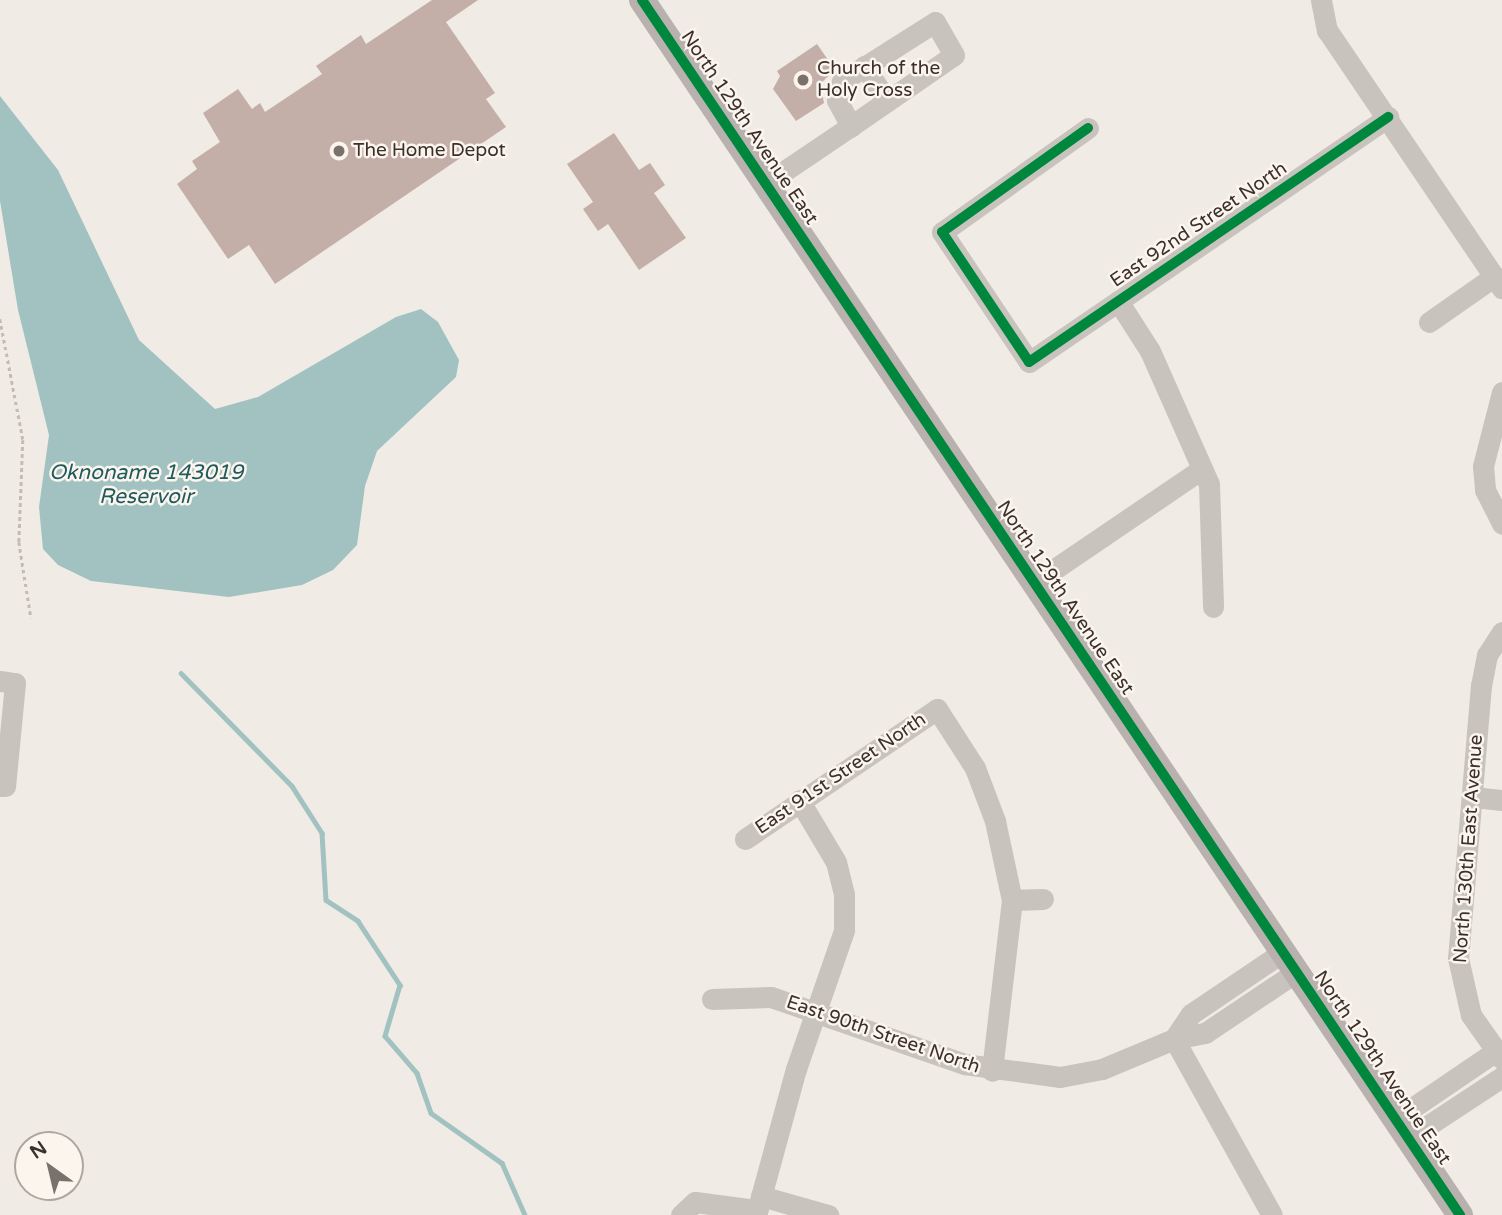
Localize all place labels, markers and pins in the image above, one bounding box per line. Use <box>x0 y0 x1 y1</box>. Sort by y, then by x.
place label: Church of the Holy Cross <box>817 58 940 102</box>
marker: Church of the Holy Cross <box>795 72 811 88</box>
place label: The Home Depot <box>353 140 506 162</box>
marker: The Home Depot <box>331 143 347 159</box>

